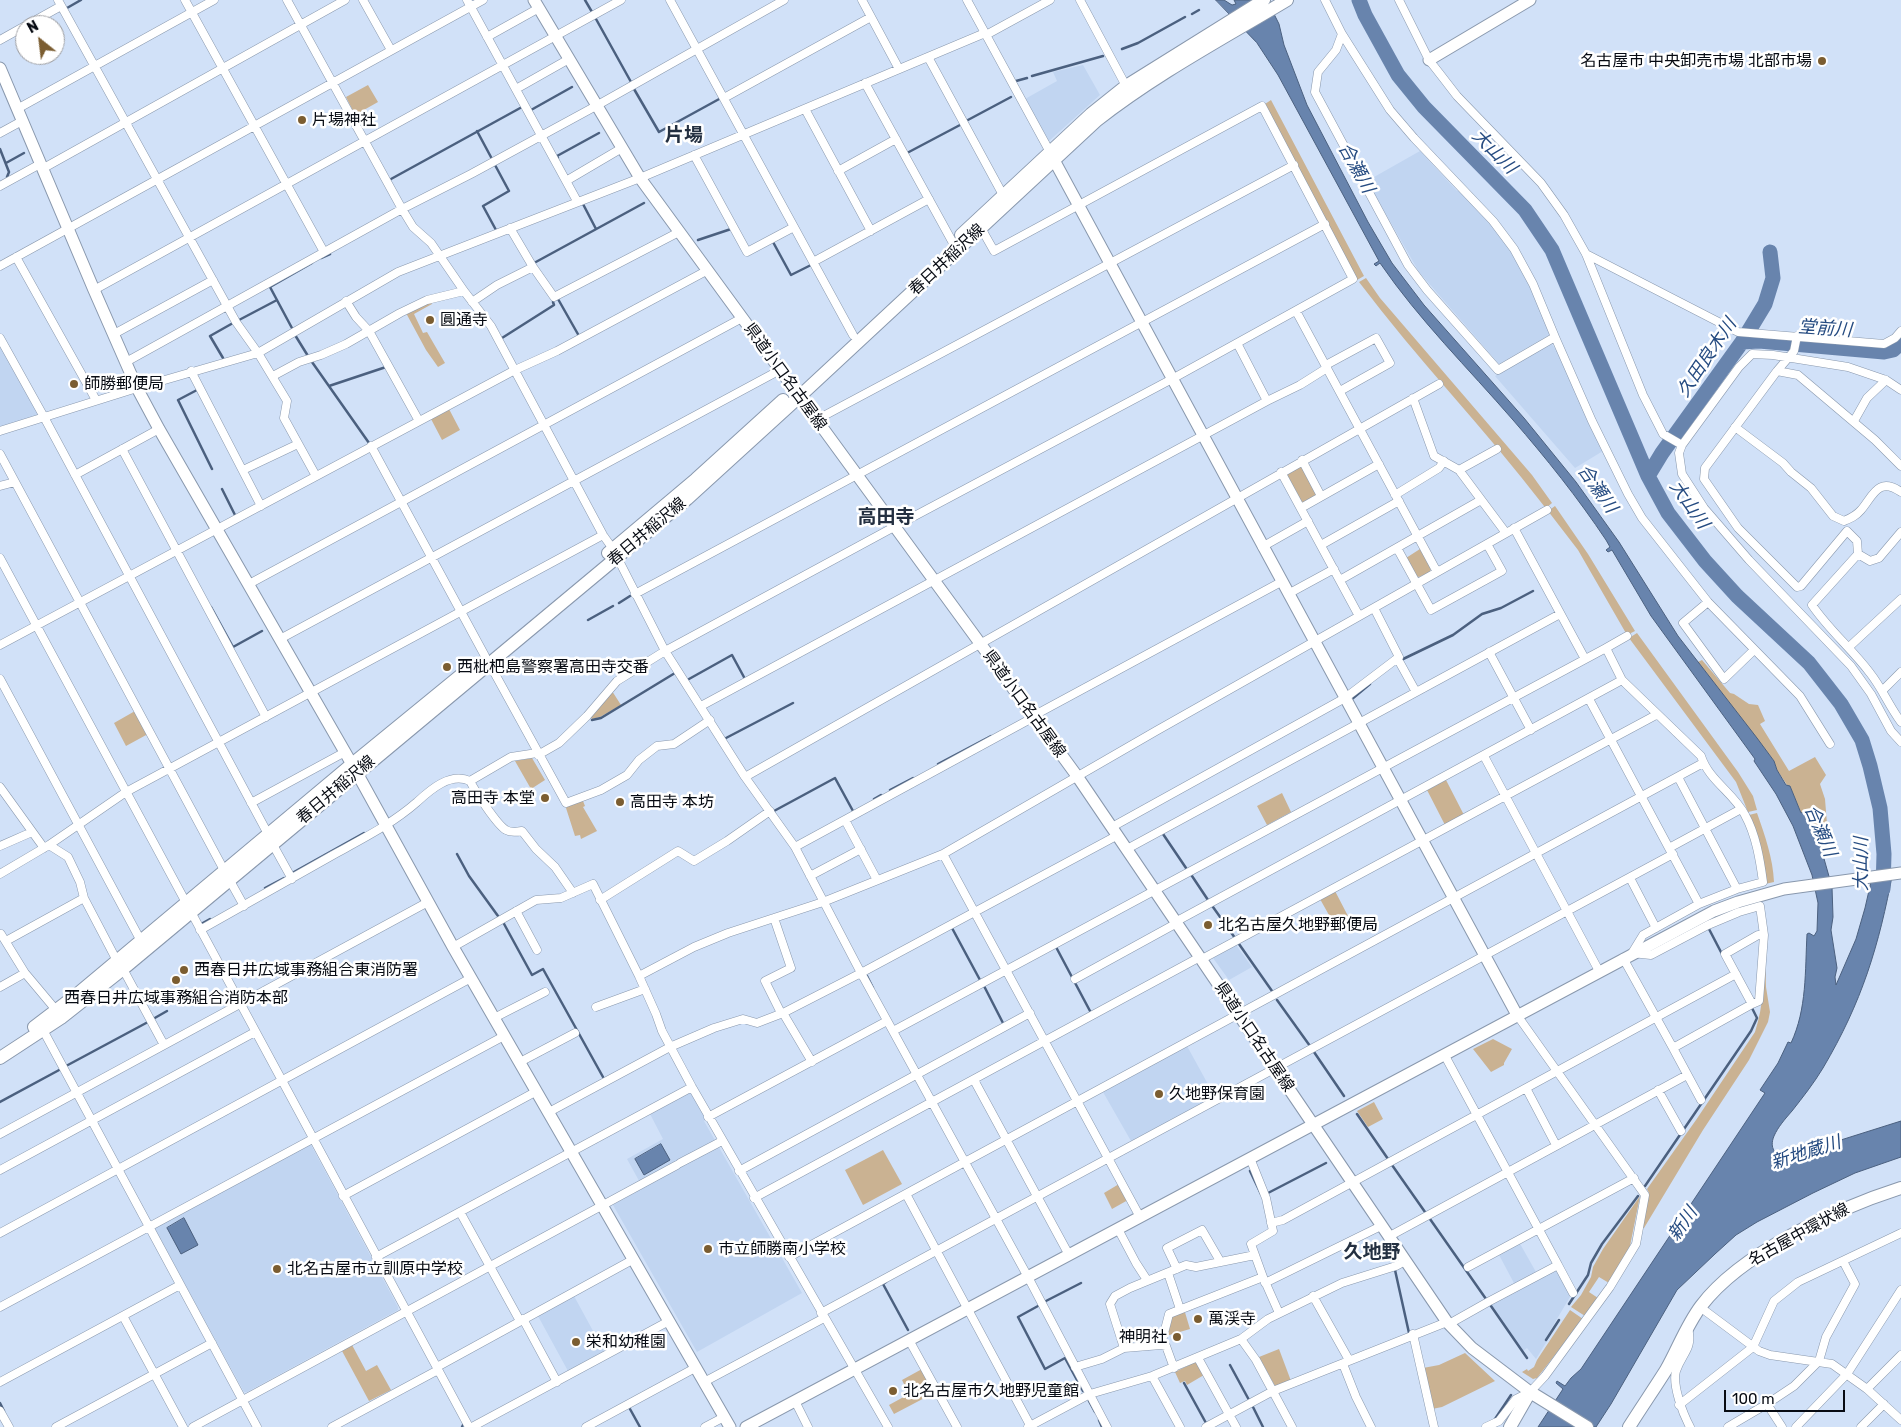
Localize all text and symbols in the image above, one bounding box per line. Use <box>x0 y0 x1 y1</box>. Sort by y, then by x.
north arrow <box>15 15 65 65</box>
text: N <box>24 17 41 37</box>
place label: 名古屋市 中央卸売市場 北部市場 <box>1580 51 1812 71</box>
marker: 名古屋市 中央卸売市場 北部市場 <box>1816 55 1828 67</box>
place label: 片場神社 <box>312 110 376 130</box>
marker: 片場神社 <box>296 114 308 126</box>
district label: 片場 <box>665 125 703 147</box>
water label: 大山川 <box>1467 125 1521 179</box>
water label: 合瀬川 <box>1333 139 1379 197</box>
street label: 春日井稲沢線 <box>905 220 989 300</box>
place label: 圓通寺 <box>440 310 488 330</box>
marker: 圓通寺 <box>424 314 436 326</box>
water label: 久田良木川 <box>1673 315 1741 401</box>
water label: 堂前川 <box>1797 316 1853 342</box>
street label: 県道小口名古屋線 <box>740 320 830 434</box>
place label: 師勝郵便局 <box>84 374 164 394</box>
marker: 師勝郵便局 <box>68 378 80 390</box>
water label: 合瀬川 <box>1573 461 1621 517</box>
water label: 大山川 <box>1665 477 1713 533</box>
street label: 春日井稲沢線 <box>604 494 690 570</box>
district label: 高田寺 <box>858 507 914 529</box>
street label: 県道小口名古屋線 <box>979 647 1069 761</box>
place label: 西枇杷島警察署高田寺交番 <box>457 657 649 677</box>
marker: 西枇杷島警察署高田寺交番 <box>441 661 453 673</box>
street label: 春日井稲沢線 <box>293 752 379 828</box>
place label: 高田寺 本堂 <box>451 788 535 808</box>
marker: 高田寺 本堂 <box>539 792 551 804</box>
place label: 高田寺 本坊 <box>630 792 714 812</box>
marker: 高田寺 本坊 <box>614 796 626 808</box>
water label: 合瀬川 <box>1800 802 1840 860</box>
water label: 大山川 <box>1851 837 1873 891</box>
place label: 北名古屋久地野郵便局 <box>1218 915 1378 935</box>
marker: 北名古屋久地野郵便局 <box>1202 919 1214 931</box>
place label: 西春日井広域事務組合東消防署 <box>194 960 418 980</box>
marker: 西春日井広域事務組合東消防署 <box>178 964 190 976</box>
marker: 西春日井広域事務組合消防本部 <box>170 974 182 986</box>
street label: 県道小口名古屋線 <box>1210 979 1298 1095</box>
place label: 西春日井広域事務組合消防本部 <box>64 988 288 1008</box>
place label: 久地野保育園 <box>1169 1084 1265 1104</box>
marker: 久地野保育園 <box>1153 1088 1165 1100</box>
water label: 新地蔵川 <box>1768 1132 1844 1174</box>
street label: 名古屋中環状線 <box>1745 1199 1853 1271</box>
water label: 新川 <box>1664 1203 1702 1245</box>
place label: 市立師勝南小学校 <box>718 1239 846 1259</box>
district label: 久地野 <box>1344 1242 1400 1264</box>
marker: 市立師勝南小学校 <box>702 1243 714 1255</box>
place label: 北名古屋市立訓原中学校 <box>287 1259 463 1279</box>
marker: 北名古屋市立訓原中学校 <box>271 1263 283 1275</box>
place label: 萬渓寺 <box>1208 1309 1256 1329</box>
marker: 萬渓寺 <box>1192 1313 1204 1325</box>
place label: 神明社 <box>1119 1327 1167 1347</box>
marker: 神明社 <box>1171 1331 1183 1343</box>
place label: 栄和幼稚園 <box>586 1332 666 1352</box>
marker: 栄和幼稚園 <box>570 1336 582 1348</box>
scale bar <box>1726 1380 1847 1412</box>
place label: 北名古屋市久地野児童館 <box>903 1381 1079 1401</box>
marker: 北名古屋市久地野児童館 <box>887 1385 899 1397</box>
text: 100 m <box>1732 1390 1774 1408</box>

